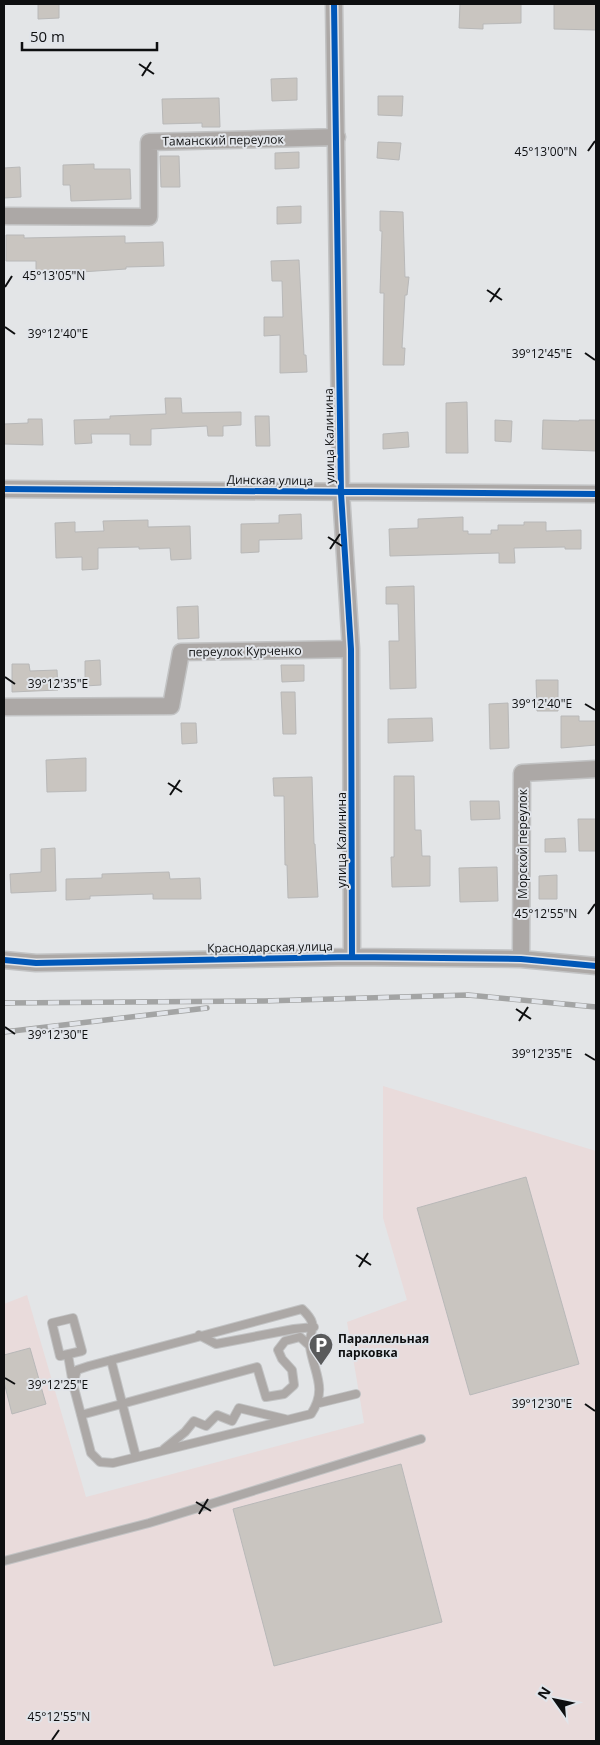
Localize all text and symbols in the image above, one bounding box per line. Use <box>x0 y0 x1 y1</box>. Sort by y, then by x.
scale bar <box>22 20 158 52</box>
text: 50 m <box>30 26 65 46</box>
street label: Таманский переулок <box>162 130 285 150</box>
text: 45°13'00"N <box>515 143 577 160</box>
text: 45°13'05"N <box>23 267 85 284</box>
text: 39°12'40"E <box>28 325 88 342</box>
text: 39°12'45"E <box>512 345 572 362</box>
street label: улица Калинина <box>320 388 338 484</box>
street label: Динская улица <box>227 471 313 489</box>
street label: переулок Курченко <box>188 642 302 660</box>
text: 39°12'35"E <box>28 675 88 692</box>
text: 39°12'40"E <box>512 695 572 712</box>
street label: Морской переулок <box>514 788 531 899</box>
street label: улица Калинина <box>333 792 350 888</box>
text: 45°12'55"N <box>515 905 577 922</box>
street label: Краснодарская улица <box>207 937 333 957</box>
text: 39°12'30"E <box>28 1026 88 1043</box>
text: 39°12'35"E <box>512 1045 572 1062</box>
place label: Параллельная парковка <box>338 1330 429 1361</box>
parking icon: Параллельная парковка <box>308 1332 334 1366</box>
text: 39°12'25"E <box>28 1376 88 1393</box>
text: 39°12'30"E <box>512 1395 572 1412</box>
north arrow <box>530 1675 580 1725</box>
text: N <box>533 1683 555 1703</box>
text: 45°12'55"N <box>28 1708 90 1725</box>

